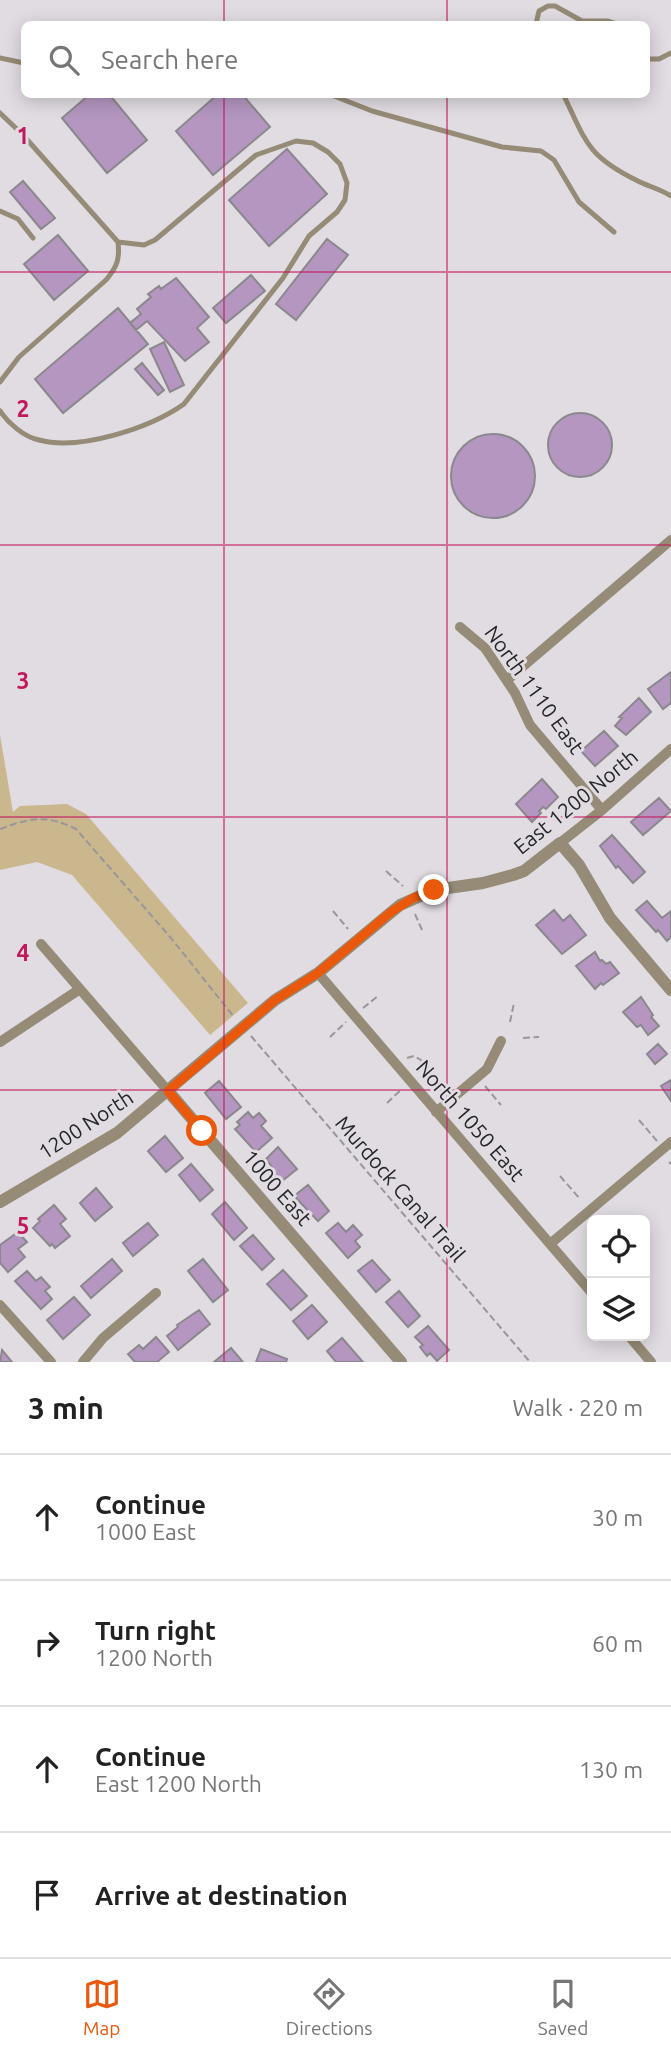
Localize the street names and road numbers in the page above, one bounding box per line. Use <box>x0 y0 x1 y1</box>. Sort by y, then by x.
street label: North 1110 East <box>480 621 589 758</box>
street label: East 1200 North <box>509 744 642 859</box>
street label: North 1050 East <box>412 1055 530 1186</box>
street label: 1200 North <box>34 1085 137 1164</box>
street label: Murdock Canal Trail <box>331 1111 471 1266</box>
street label: 1000 East <box>238 1145 317 1230</box>

